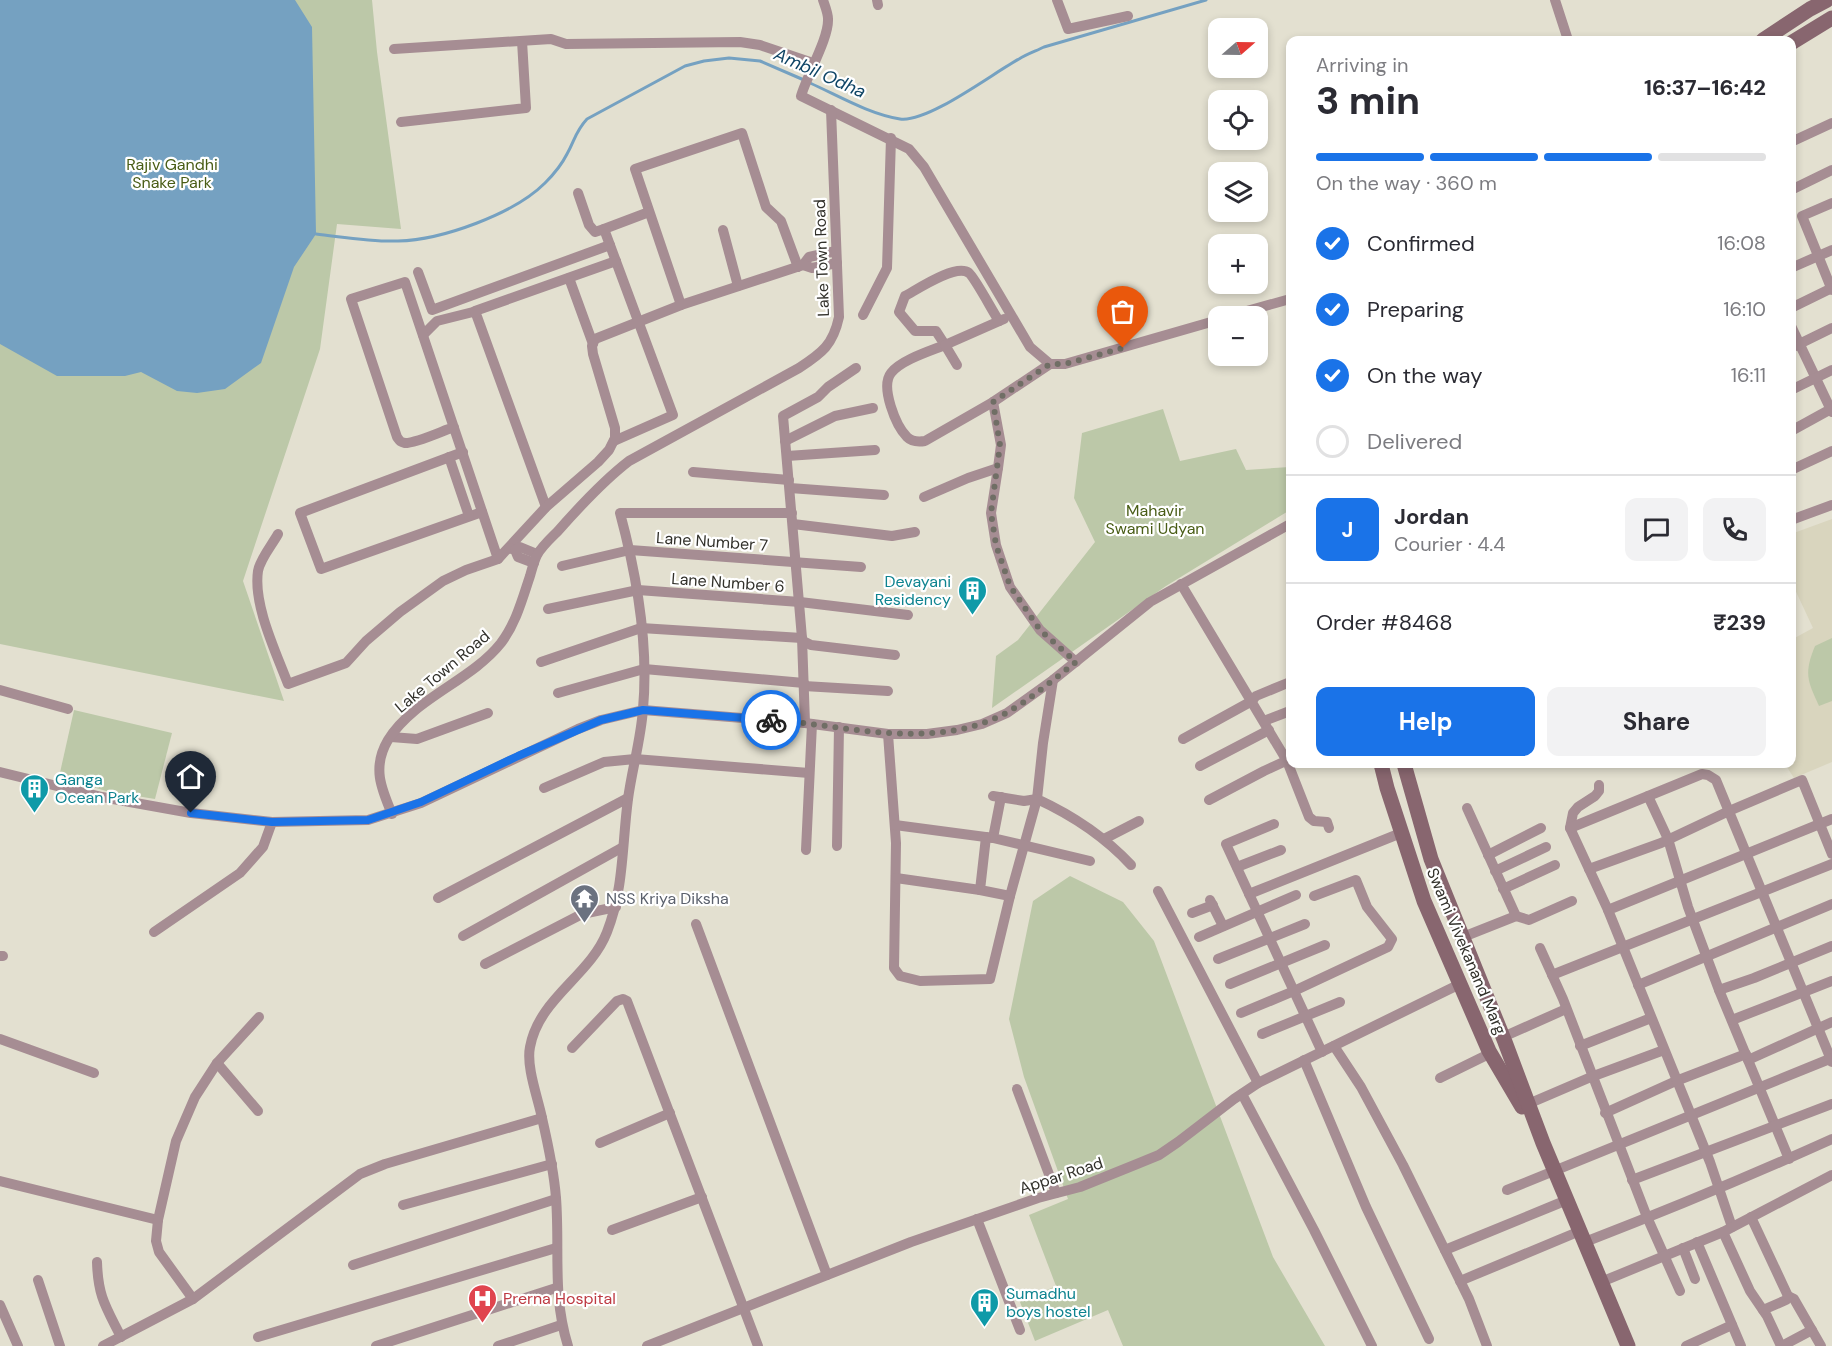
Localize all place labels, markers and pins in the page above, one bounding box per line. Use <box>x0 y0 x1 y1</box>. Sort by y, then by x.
pin <box>1097 286 1148 348</box>
place label: Devayani Residency <box>875 571 951 610</box>
building icon: Devayani Residency <box>956 574 988 616</box>
pin <box>165 751 216 813</box>
place label: Ganga Ocean Park <box>55 769 139 808</box>
building icon: Ganga Ocean Park <box>18 772 50 814</box>
temple icon: NSS Kriya Diksha <box>569 882 601 924</box>
place label: NSS Kriya Diksha <box>606 888 729 909</box>
hospital icon: Prerna Hospital <box>466 1282 498 1324</box>
place label: Sumadhu boys hostel <box>1006 1283 1091 1322</box>
building icon: Sumadhu boys hostel <box>969 1286 1001 1328</box>
place label: Prerna Hospital <box>503 1288 616 1309</box>

